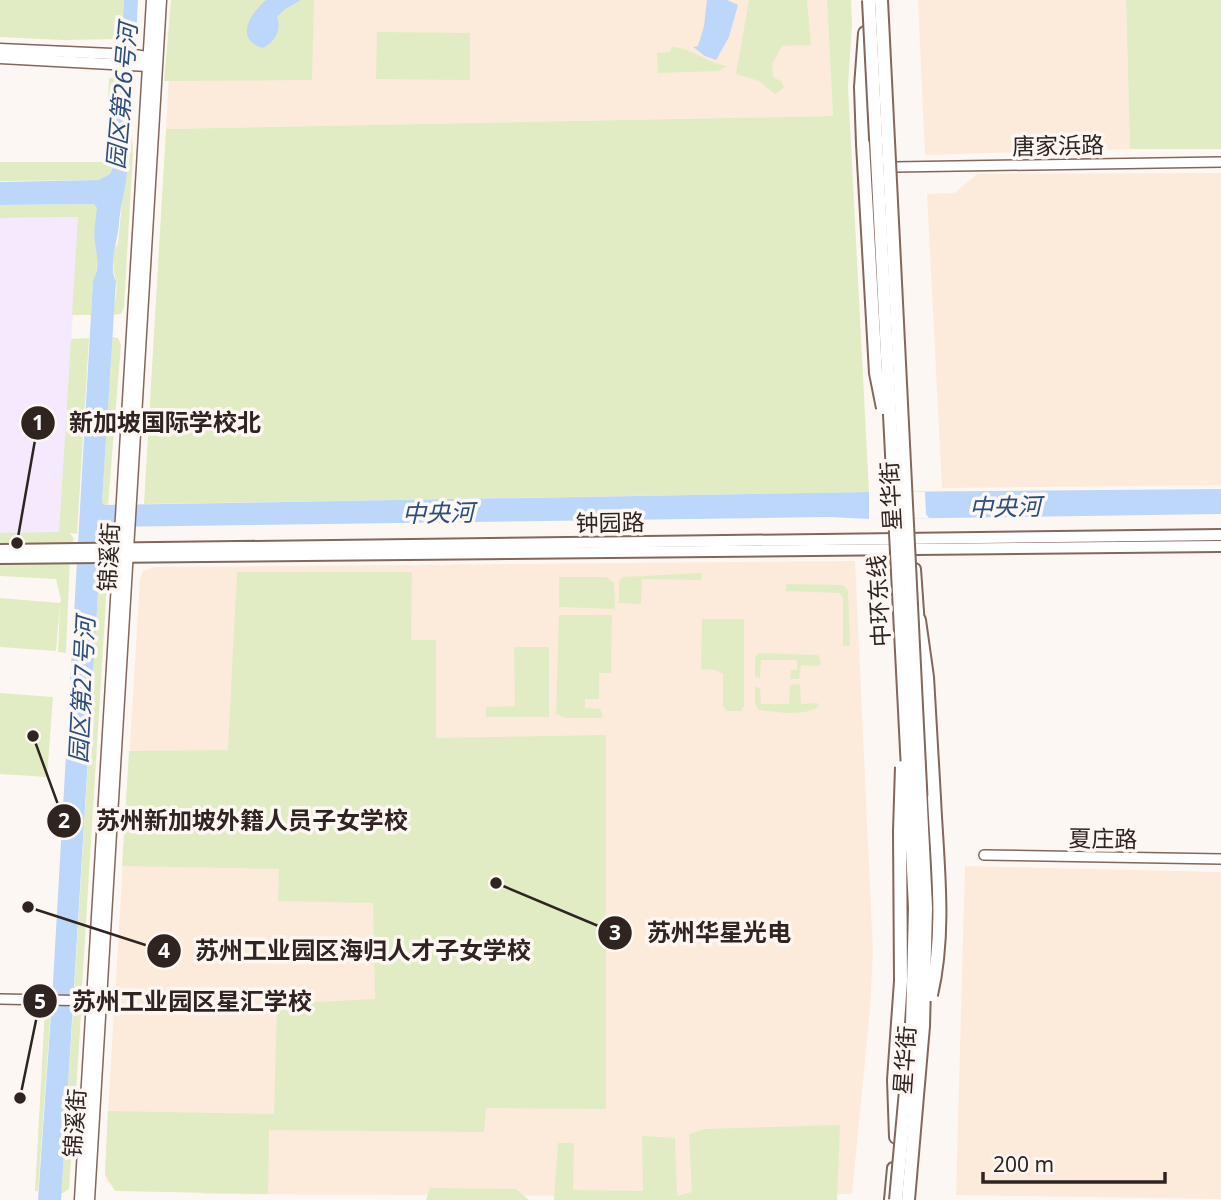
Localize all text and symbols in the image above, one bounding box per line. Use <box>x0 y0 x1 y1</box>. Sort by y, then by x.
water label: 园区第26号河 <box>98 18 144 170</box>
street label: 唐家浜路 <box>1012 128 1104 162</box>
callout: 新加坡国际学校北 <box>20 400 275 445</box>
text: 新加坡国际学校北 <box>69 405 261 438</box>
text: 1 <box>32 408 44 436</box>
street label: 星华街 <box>872 461 908 531</box>
water label: 中央河 <box>969 489 1045 523</box>
water label: 中央河 <box>402 495 478 529</box>
street label: 钟园路 <box>575 505 645 539</box>
street label: 锦溪街 <box>90 522 126 592</box>
street label: 中环东线 <box>860 554 896 648</box>
water label: 园区第27号河 <box>61 612 102 764</box>
callout: 苏州新加坡外籍人员子女学校 <box>47 798 422 843</box>
text: 苏州新加坡外籍人员子女学校 <box>96 803 408 836</box>
text: 2 <box>58 806 70 834</box>
street label: 夏庄路 <box>1068 821 1138 855</box>
callout: 苏州华星光电 <box>598 910 805 955</box>
text: 苏州华星光电 <box>647 915 791 948</box>
text: 3 <box>609 918 621 946</box>
callout: 苏州工业园区海归人才子女学校 <box>146 929 545 974</box>
text: 苏州工业园区海归人才子女学校 <box>195 933 531 966</box>
text: 4 <box>158 936 170 964</box>
callout: 苏州工业园区星汇学校 <box>23 979 326 1024</box>
text: 苏州工业园区星汇学校 <box>72 984 312 1017</box>
text: 5 <box>34 987 46 1015</box>
street label: 星华街 <box>886 1024 922 1096</box>
street label: 锦溪街 <box>56 1087 92 1159</box>
scale bar <box>983 1140 1165 1184</box>
text: 200 m <box>993 1150 1054 1178</box>

